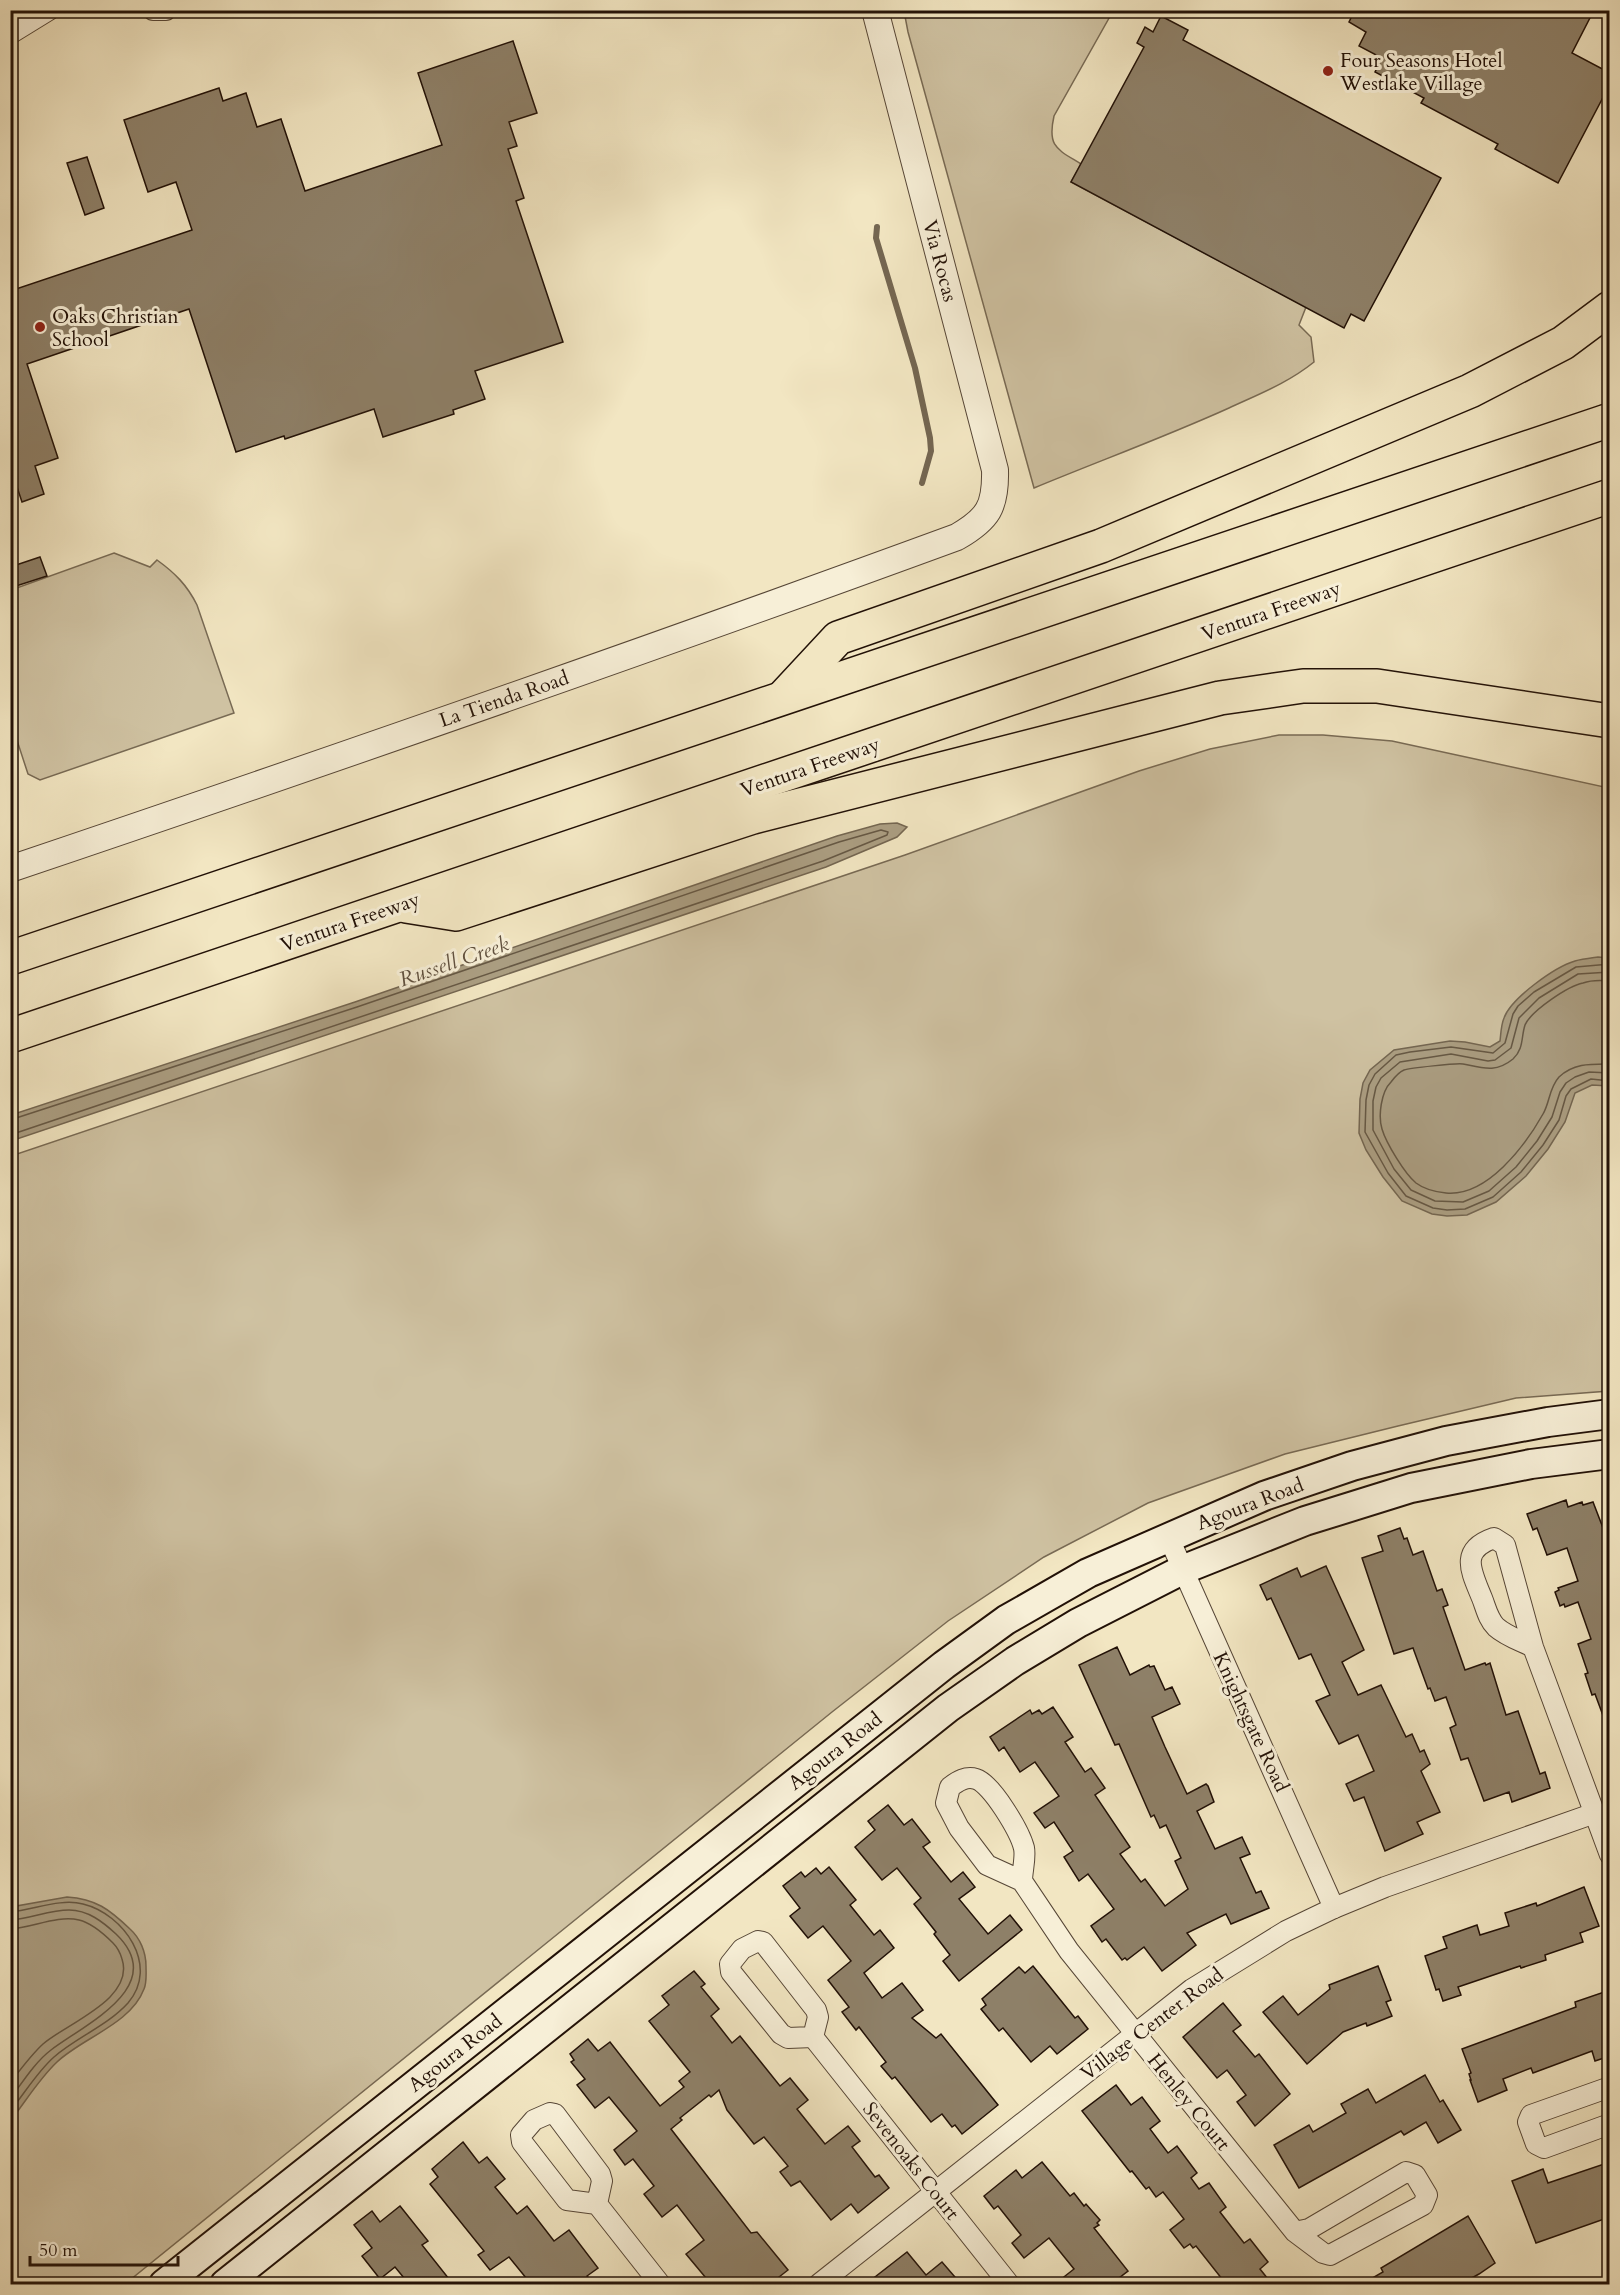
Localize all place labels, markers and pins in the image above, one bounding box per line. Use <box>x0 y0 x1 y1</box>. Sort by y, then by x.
place label: Four Seasons Hotel Westlake Village <box>1339 47 1503 97</box>
marker: Four Seasons Hotel Westlake Village <box>1321 64 1335 78</box>
place label: Oaks Christian School <box>52 303 179 353</box>
marker: Oaks Christian School <box>33 320 47 334</box>

